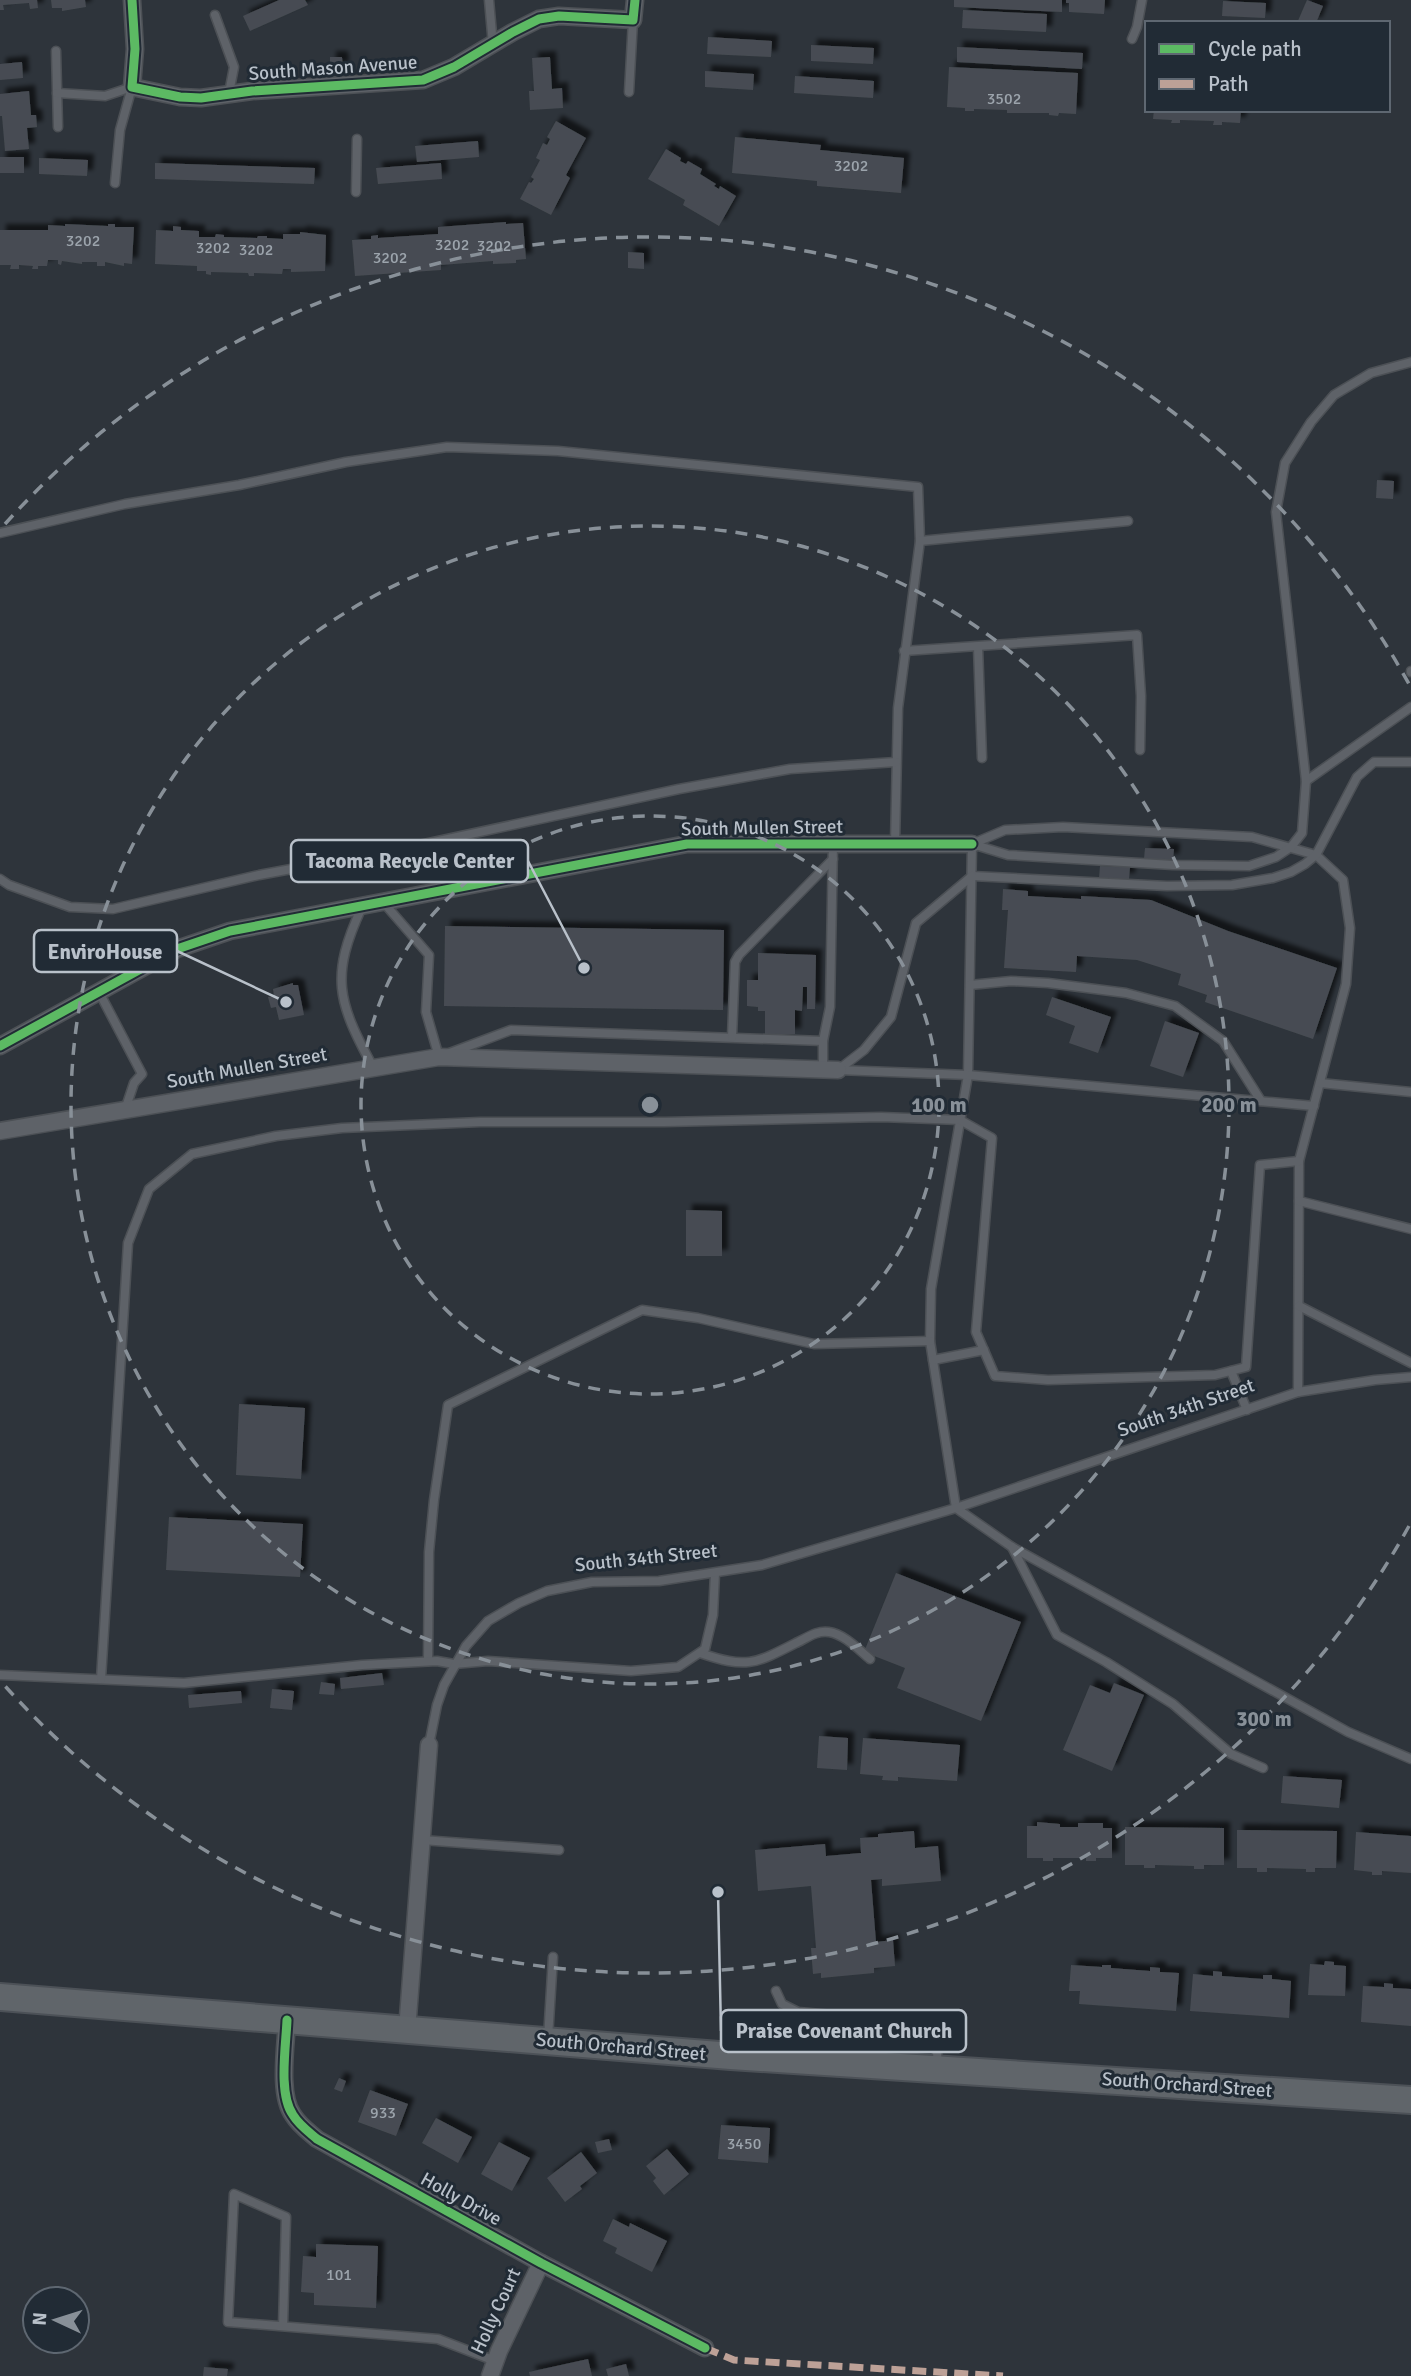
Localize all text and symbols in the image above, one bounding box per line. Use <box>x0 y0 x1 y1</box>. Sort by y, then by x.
legend <box>1145 21 1390 112</box>
text: Cycle path <box>1208 36 1302 62</box>
street label: South Mason Avenue <box>248 50 418 86</box>
text: Path <box>1208 71 1249 97</box>
house number: 3502 <box>987 89 1021 109</box>
house number: 3202 <box>834 156 868 176</box>
house number: 3202 <box>66 231 100 251</box>
house number: 3202 <box>435 235 469 255</box>
house number: 3202 <box>477 236 511 256</box>
house number: 3202 <box>196 238 230 258</box>
house number: 3202 <box>239 240 273 260</box>
house number: 3202 <box>373 248 407 268</box>
street label: South Mullen Street <box>681 815 844 841</box>
callout: Tacoma Recycle Center <box>291 840 528 882</box>
text: Tacoma Recycle Center <box>306 848 515 874</box>
callout: EnviroHouse <box>34 930 177 972</box>
text: EnviroHouse <box>48 939 162 965</box>
street label: South Mullen Street <box>165 1042 329 1094</box>
text: 100 m <box>911 1092 967 1118</box>
text: 200 m <box>1201 1092 1257 1118</box>
centre of rings <box>638 1093 662 1117</box>
street label: South 34th Street <box>1114 1373 1258 1443</box>
street label: South 34th Street <box>574 1539 719 1577</box>
text: 300 m <box>1236 1706 1292 1732</box>
callout: Praise Covenant Church <box>721 2010 966 2052</box>
text: Praise Covenant Church <box>736 2018 952 2044</box>
street label: South Orchard Street <box>535 2028 707 2066</box>
street label: South Orchard Street <box>1101 2067 1273 2103</box>
house number: 933 <box>370 2103 396 2123</box>
house number: 3450 <box>727 2134 761 2154</box>
street label: Holly Drive <box>416 2167 506 2231</box>
street label: Holly Court <box>466 2264 526 2358</box>
house number: 101 <box>326 2265 352 2285</box>
north arrow <box>21 2285 91 2355</box>
text: N <box>28 2311 52 2326</box>

